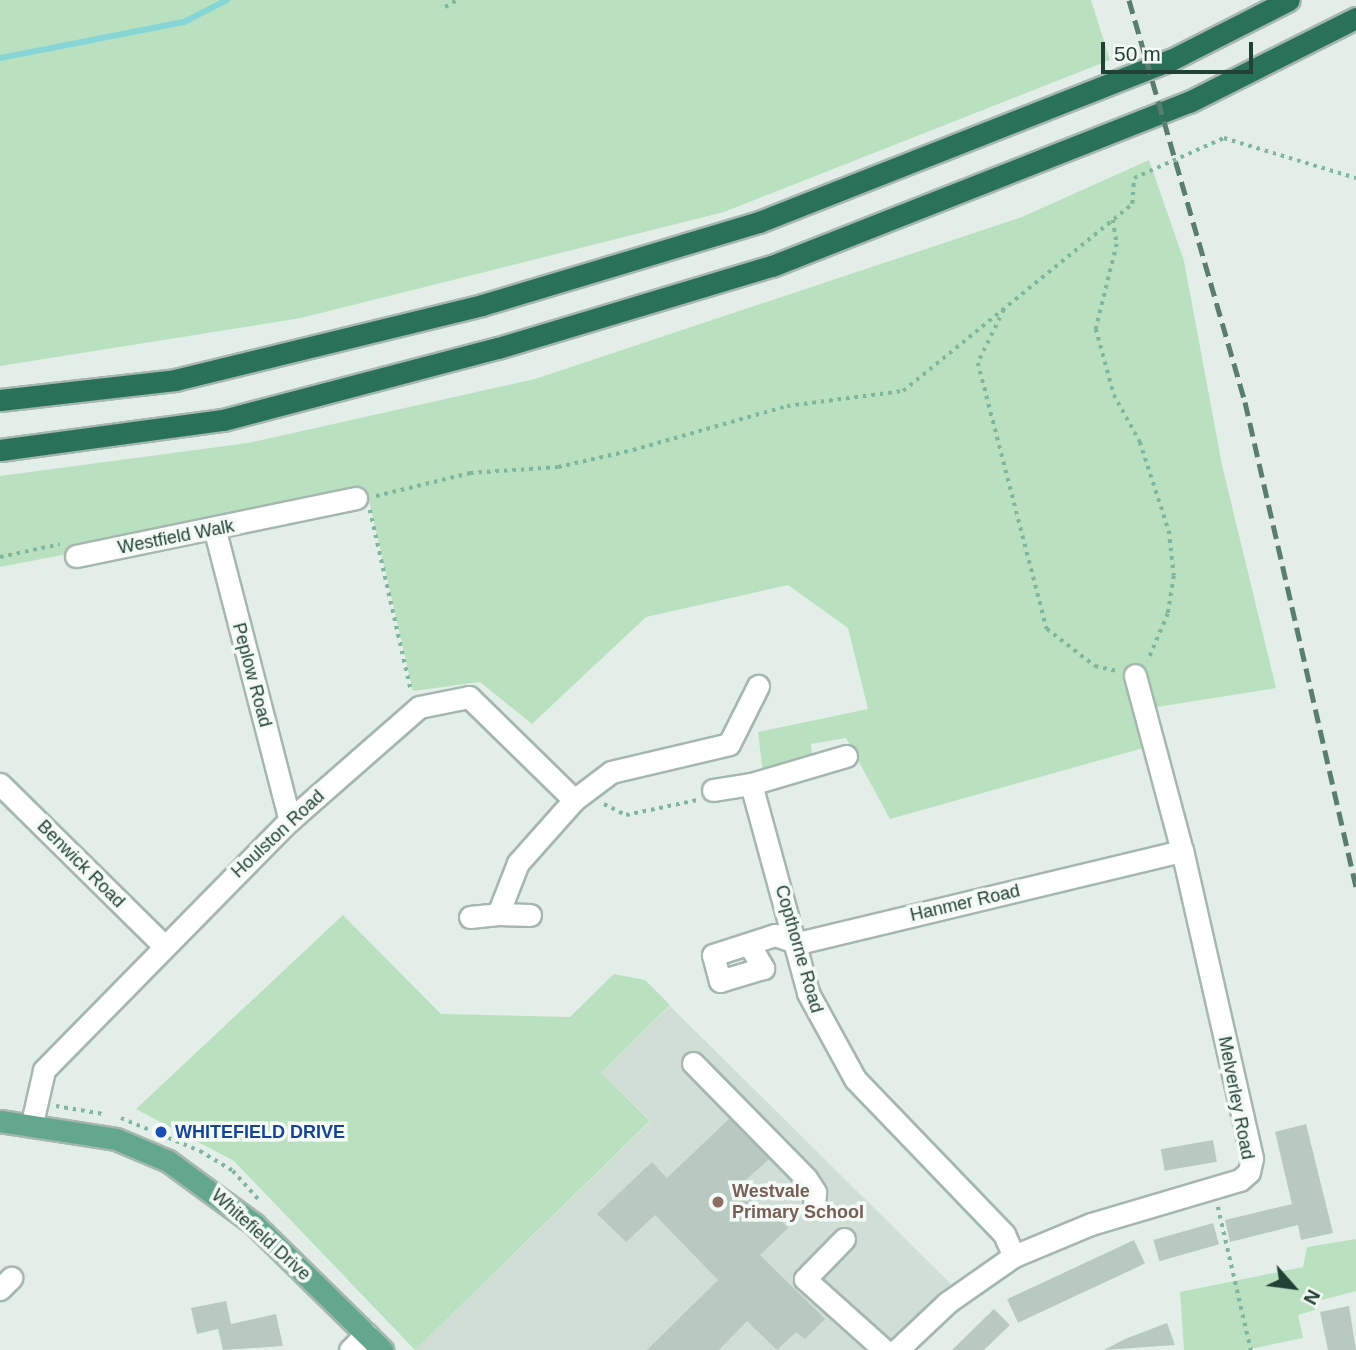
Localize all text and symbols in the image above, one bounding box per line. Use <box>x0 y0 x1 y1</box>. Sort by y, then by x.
scale bar <box>1104 28 1256 72</box>
text: 50 m <box>1114 42 1161 65</box>
street label: Westfield Walk <box>116 515 236 559</box>
street label: Peplow Road <box>228 620 276 730</box>
street label: Houlston Road <box>227 785 329 883</box>
street label: Benwick Road <box>33 816 129 912</box>
street label: Hanmer Road <box>908 880 1022 926</box>
street label: Copthorne Road <box>770 883 828 1015</box>
street label: Melverley Road <box>1213 1035 1259 1161</box>
place label: WHITEFIELD DRIVE <box>175 1121 345 1143</box>
marker: WHITEFIELD DRIVE <box>153 1124 169 1140</box>
place label: Westvale Primary School <box>732 1181 864 1224</box>
street label: Whitefield Drive <box>207 1185 315 1285</box>
marker: Westvale Primary School <box>710 1194 726 1210</box>
north arrow <box>1258 1252 1328 1322</box>
text: N <box>1299 1286 1324 1308</box>

